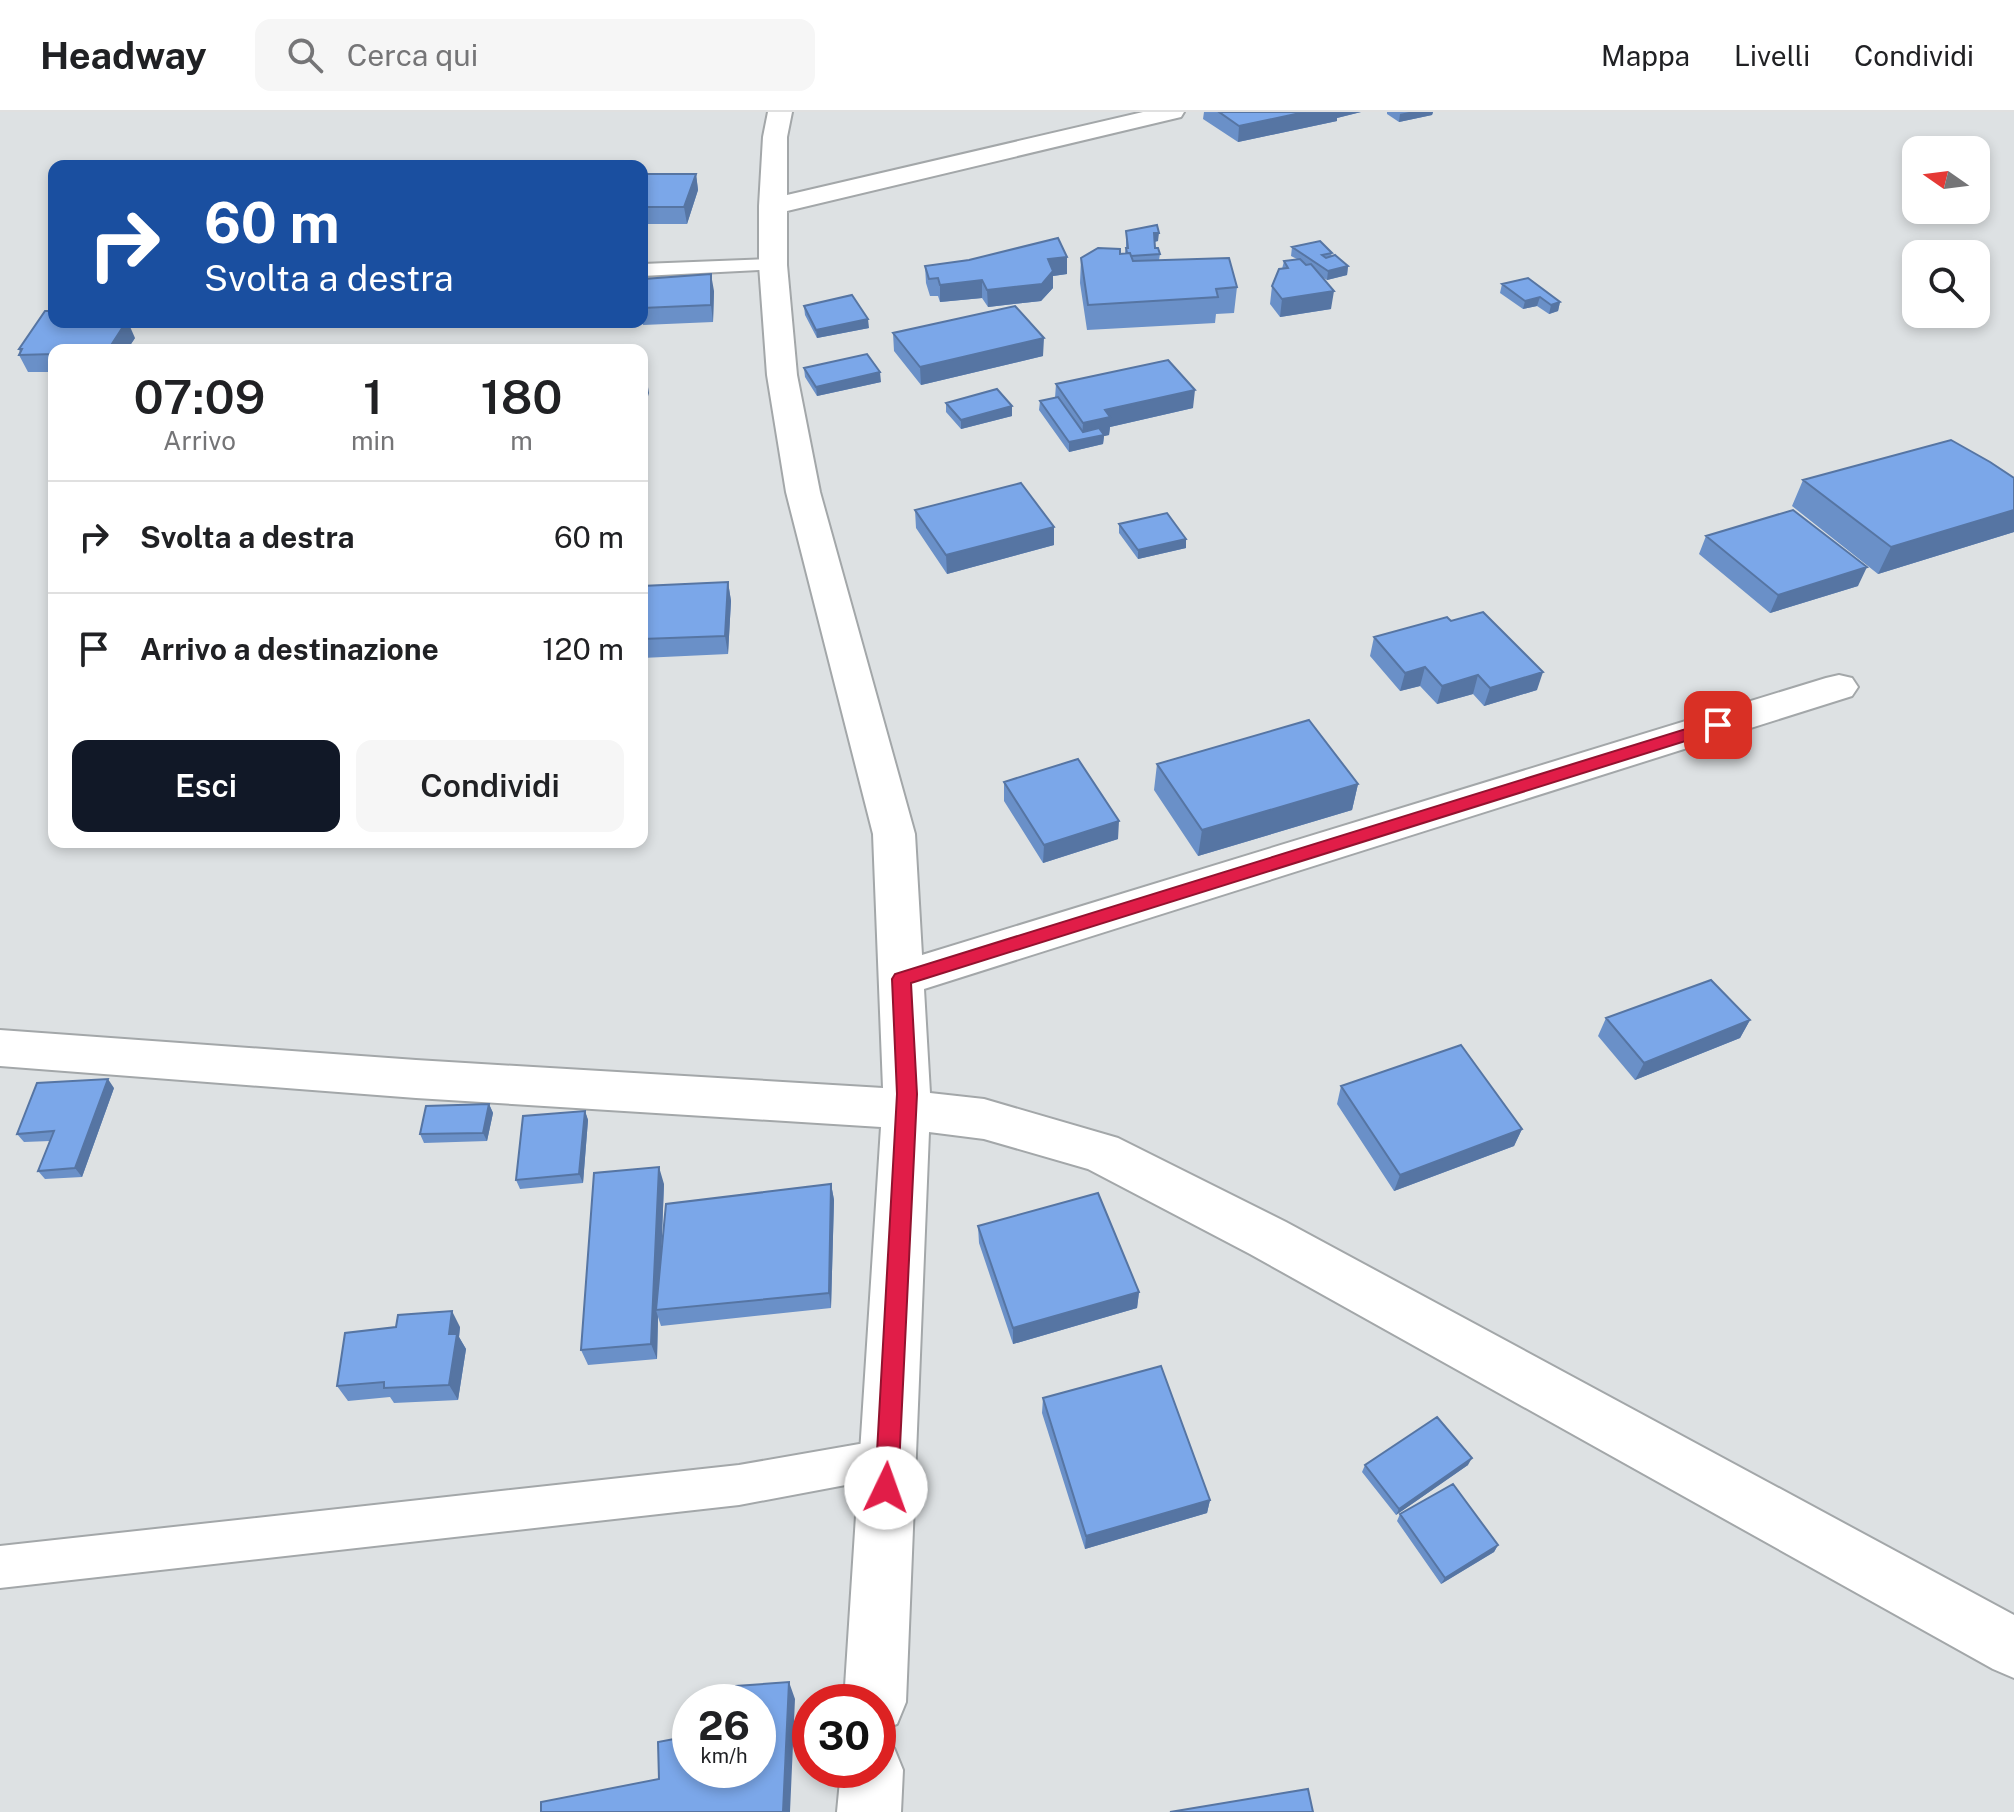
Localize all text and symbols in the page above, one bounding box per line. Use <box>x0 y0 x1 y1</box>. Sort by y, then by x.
search box <box>255 19 815 91</box>
text: Headway <box>40 33 207 78</box>
icon: search <box>283 33 327 77</box>
text: Cerca qui <box>347 37 478 73</box>
text: Mappa <box>1601 39 1690 72</box>
text: Livelli <box>1734 39 1810 72</box>
text: Condividi <box>1854 39 1974 72</box>
north arrow <box>1902 136 1990 224</box>
map controls <box>1902 136 1990 328</box>
text: 60 m <box>204 190 340 256</box>
icon: right <box>72 192 176 296</box>
button: search <box>1902 240 1990 328</box>
text: Svolta a destra <box>204 257 454 299</box>
text: 07:09 <box>134 368 265 425</box>
text: 1 <box>363 368 383 425</box>
text: 180 <box>481 368 562 425</box>
text: Arrivo <box>163 425 236 456</box>
text: min <box>351 425 395 456</box>
text: m <box>510 425 533 456</box>
icon: right <box>72 515 116 559</box>
text: Svolta a destra <box>140 519 355 555</box>
text: 60 m <box>554 519 624 555</box>
icon: arrive <box>72 627 116 671</box>
text: Arrivo a destinazione <box>140 631 439 667</box>
text: 120 m <box>542 631 624 667</box>
pin <box>1684 691 1752 759</box>
icon: arrive <box>1696 703 1740 747</box>
button: Esci <box>72 740 340 832</box>
button: Condividi <box>356 740 624 832</box>
position arrow <box>844 1446 928 1530</box>
speed limit sign: 30 <box>792 1684 896 1788</box>
text: 26 <box>698 1702 750 1749</box>
text: km/h <box>700 1744 748 1768</box>

